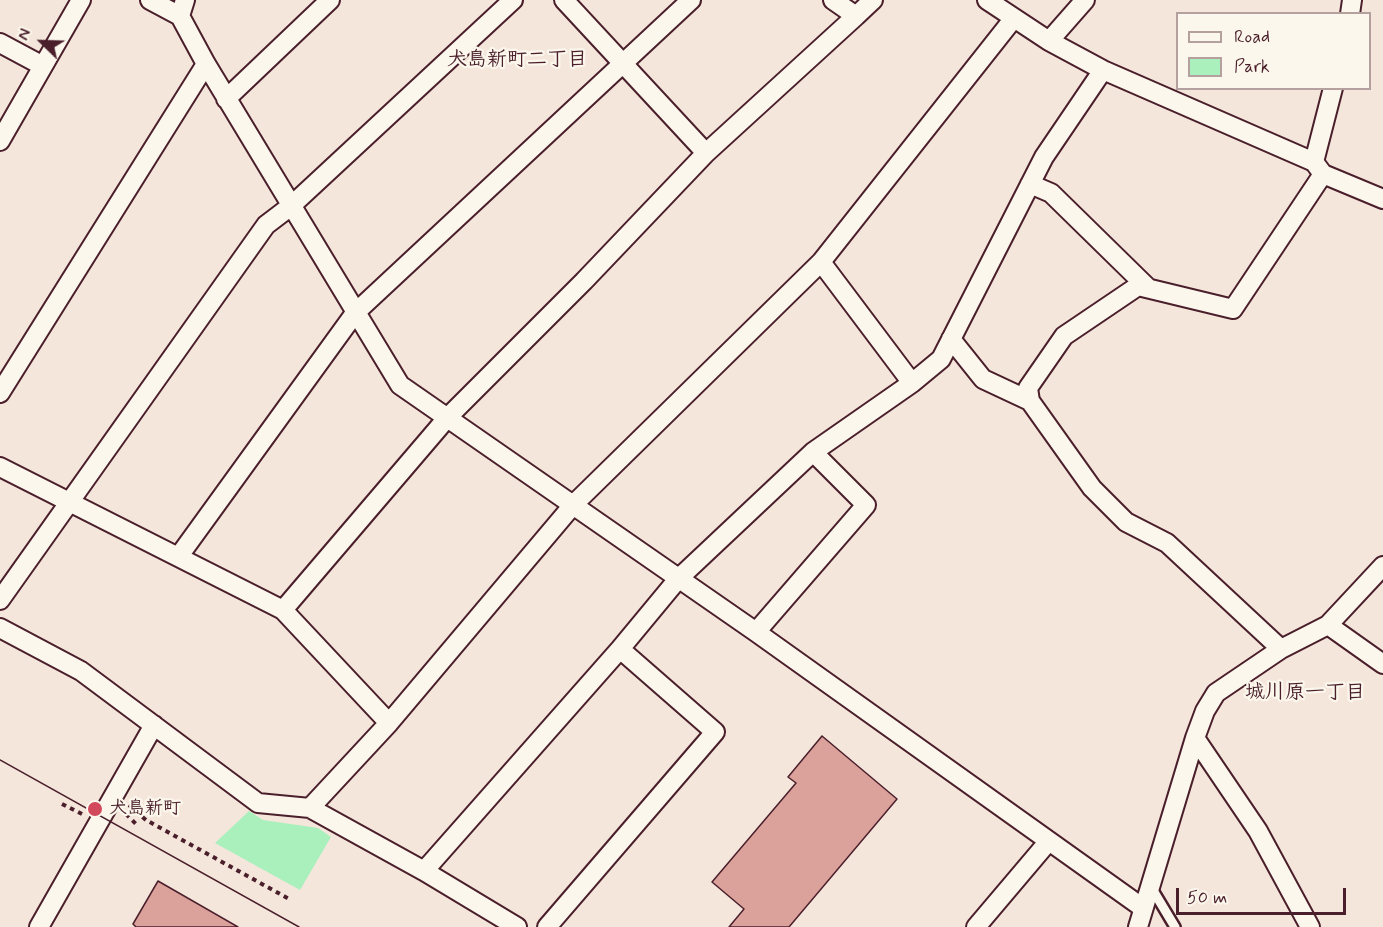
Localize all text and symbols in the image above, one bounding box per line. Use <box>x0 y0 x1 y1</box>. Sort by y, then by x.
north arrow <box>12 12 72 72</box>
legend <box>1176 12 1371 90</box>
text: Road <box>1234 25 1270 49</box>
text: N <box>13 26 37 44</box>
district label: 犬島新町二丁目 <box>447 49 587 73</box>
text: Park <box>1234 55 1270 79</box>
district label: 城川原一丁目 <box>1245 682 1365 706</box>
place label: 犬島新町 <box>109 798 181 820</box>
marker: 犬島新町 <box>86 800 104 818</box>
scale bar <box>1179 876 1348 914</box>
text: 50 m <box>1187 886 1227 910</box>

